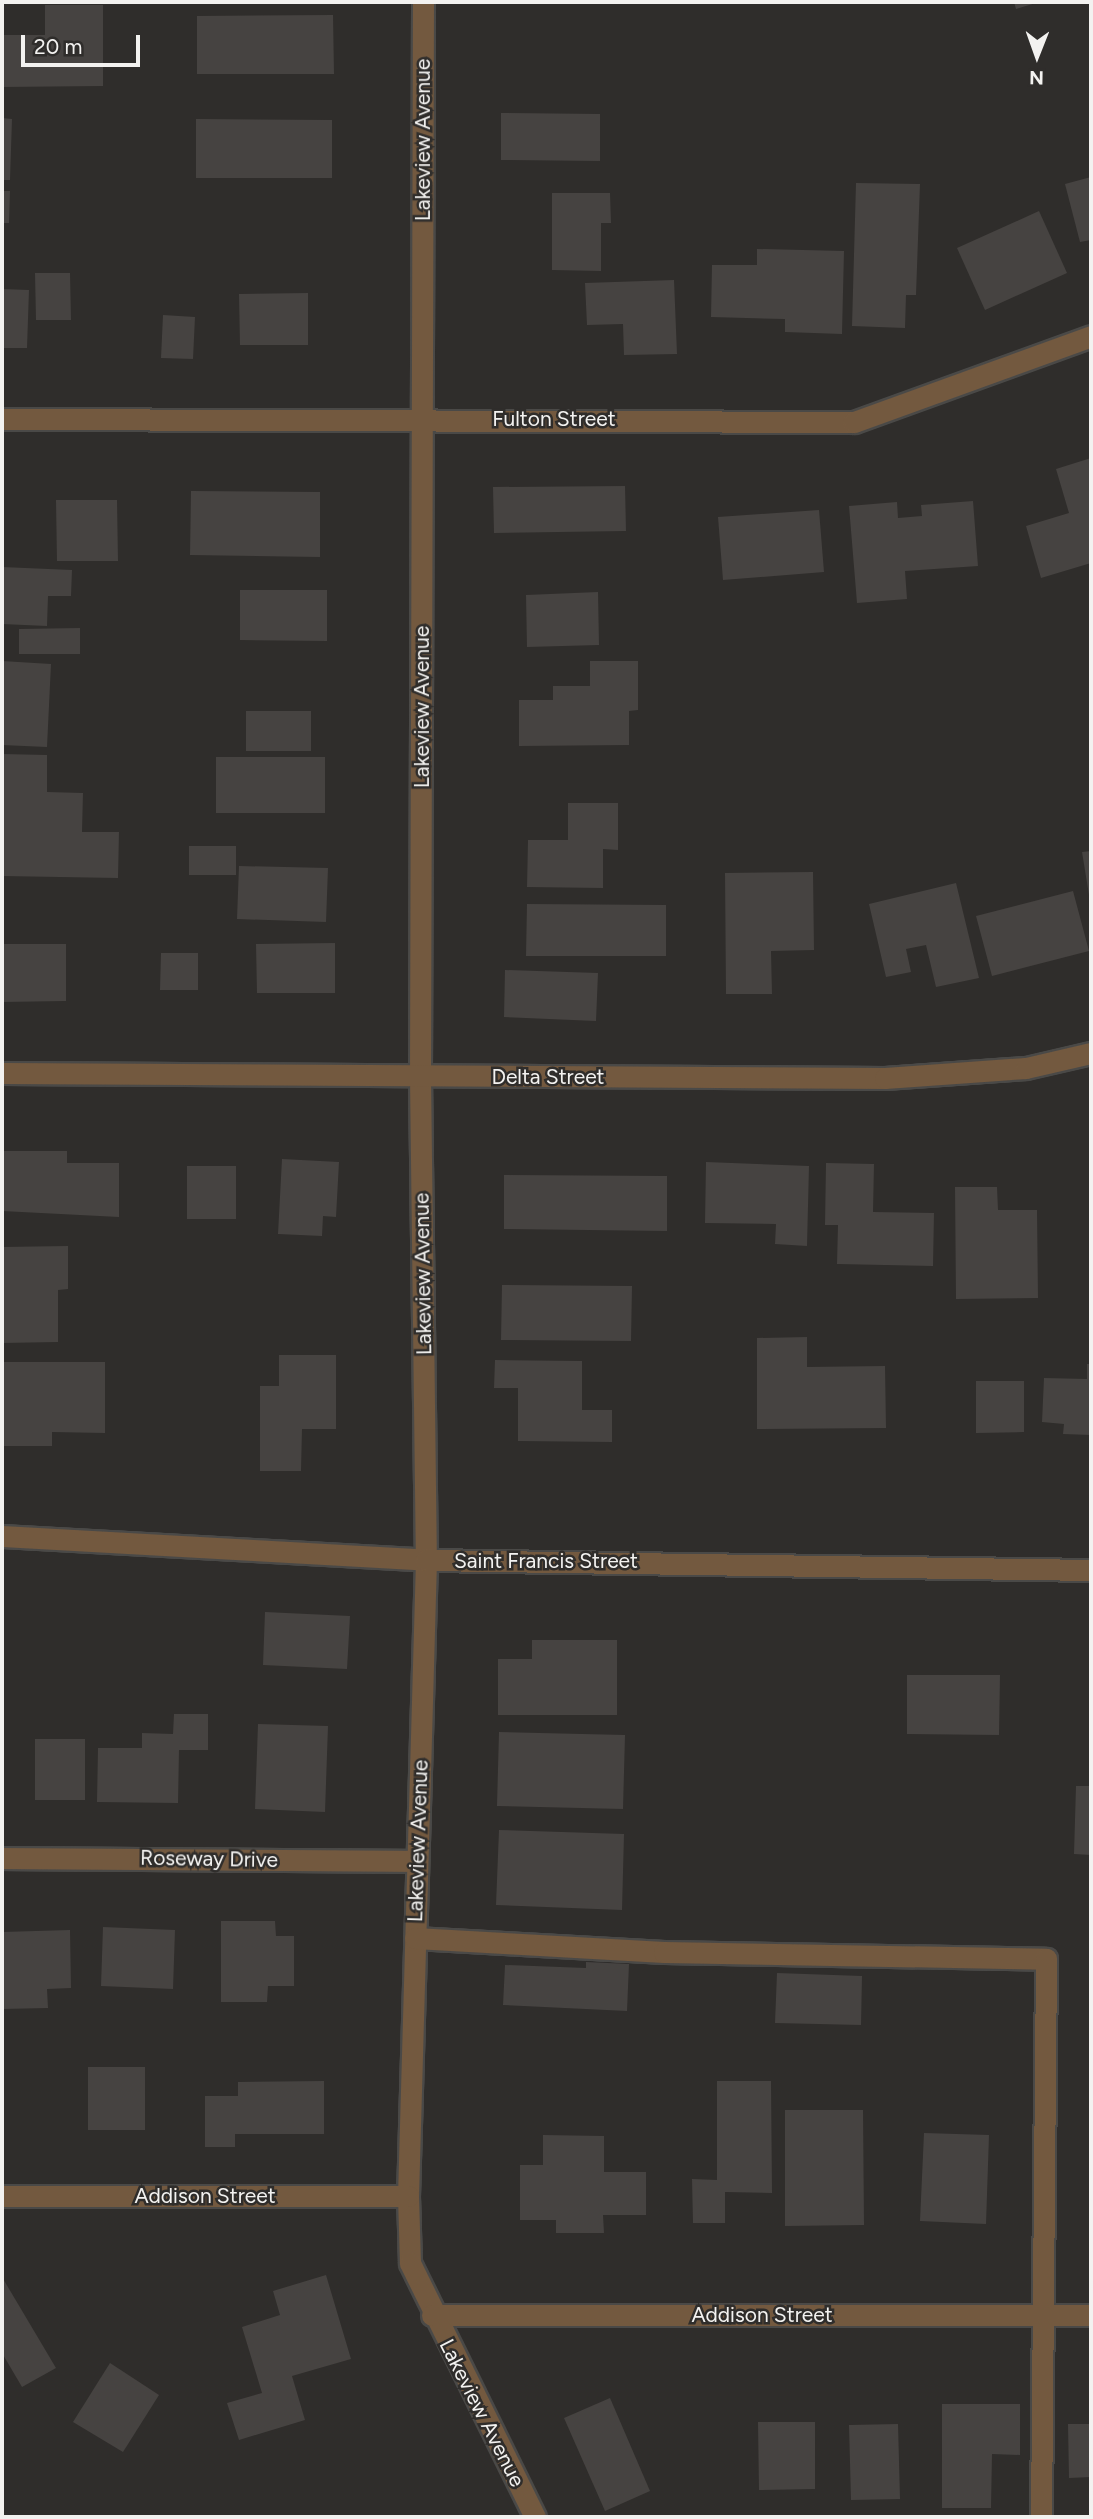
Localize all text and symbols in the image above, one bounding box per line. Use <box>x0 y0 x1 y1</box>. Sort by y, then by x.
scale bar <box>24 21 144 65</box>
north arrow <box>1002 21 1072 91</box>
text: 20 m <box>34 34 82 59</box>
street label: Lakeview Avenue <box>410 59 436 221</box>
text: N <box>1029 66 1044 89</box>
street label: Fulton Street <box>492 406 616 432</box>
street label: Lakeview Avenue <box>409 626 435 788</box>
street label: Delta Street <box>491 1064 605 1090</box>
street label: Lakeview Avenue <box>409 1193 437 1355</box>
street label: Saint Francis Street <box>454 1548 638 1574</box>
street label: Lakeview Avenue <box>403 1759 433 1923</box>
street label: Roseway Drive <box>140 1845 278 1873</box>
street label: Addison Street <box>134 2183 276 2209</box>
street label: Addison Street <box>691 2302 833 2328</box>
street label: Lakeview Avenue <box>434 2335 530 2491</box>

